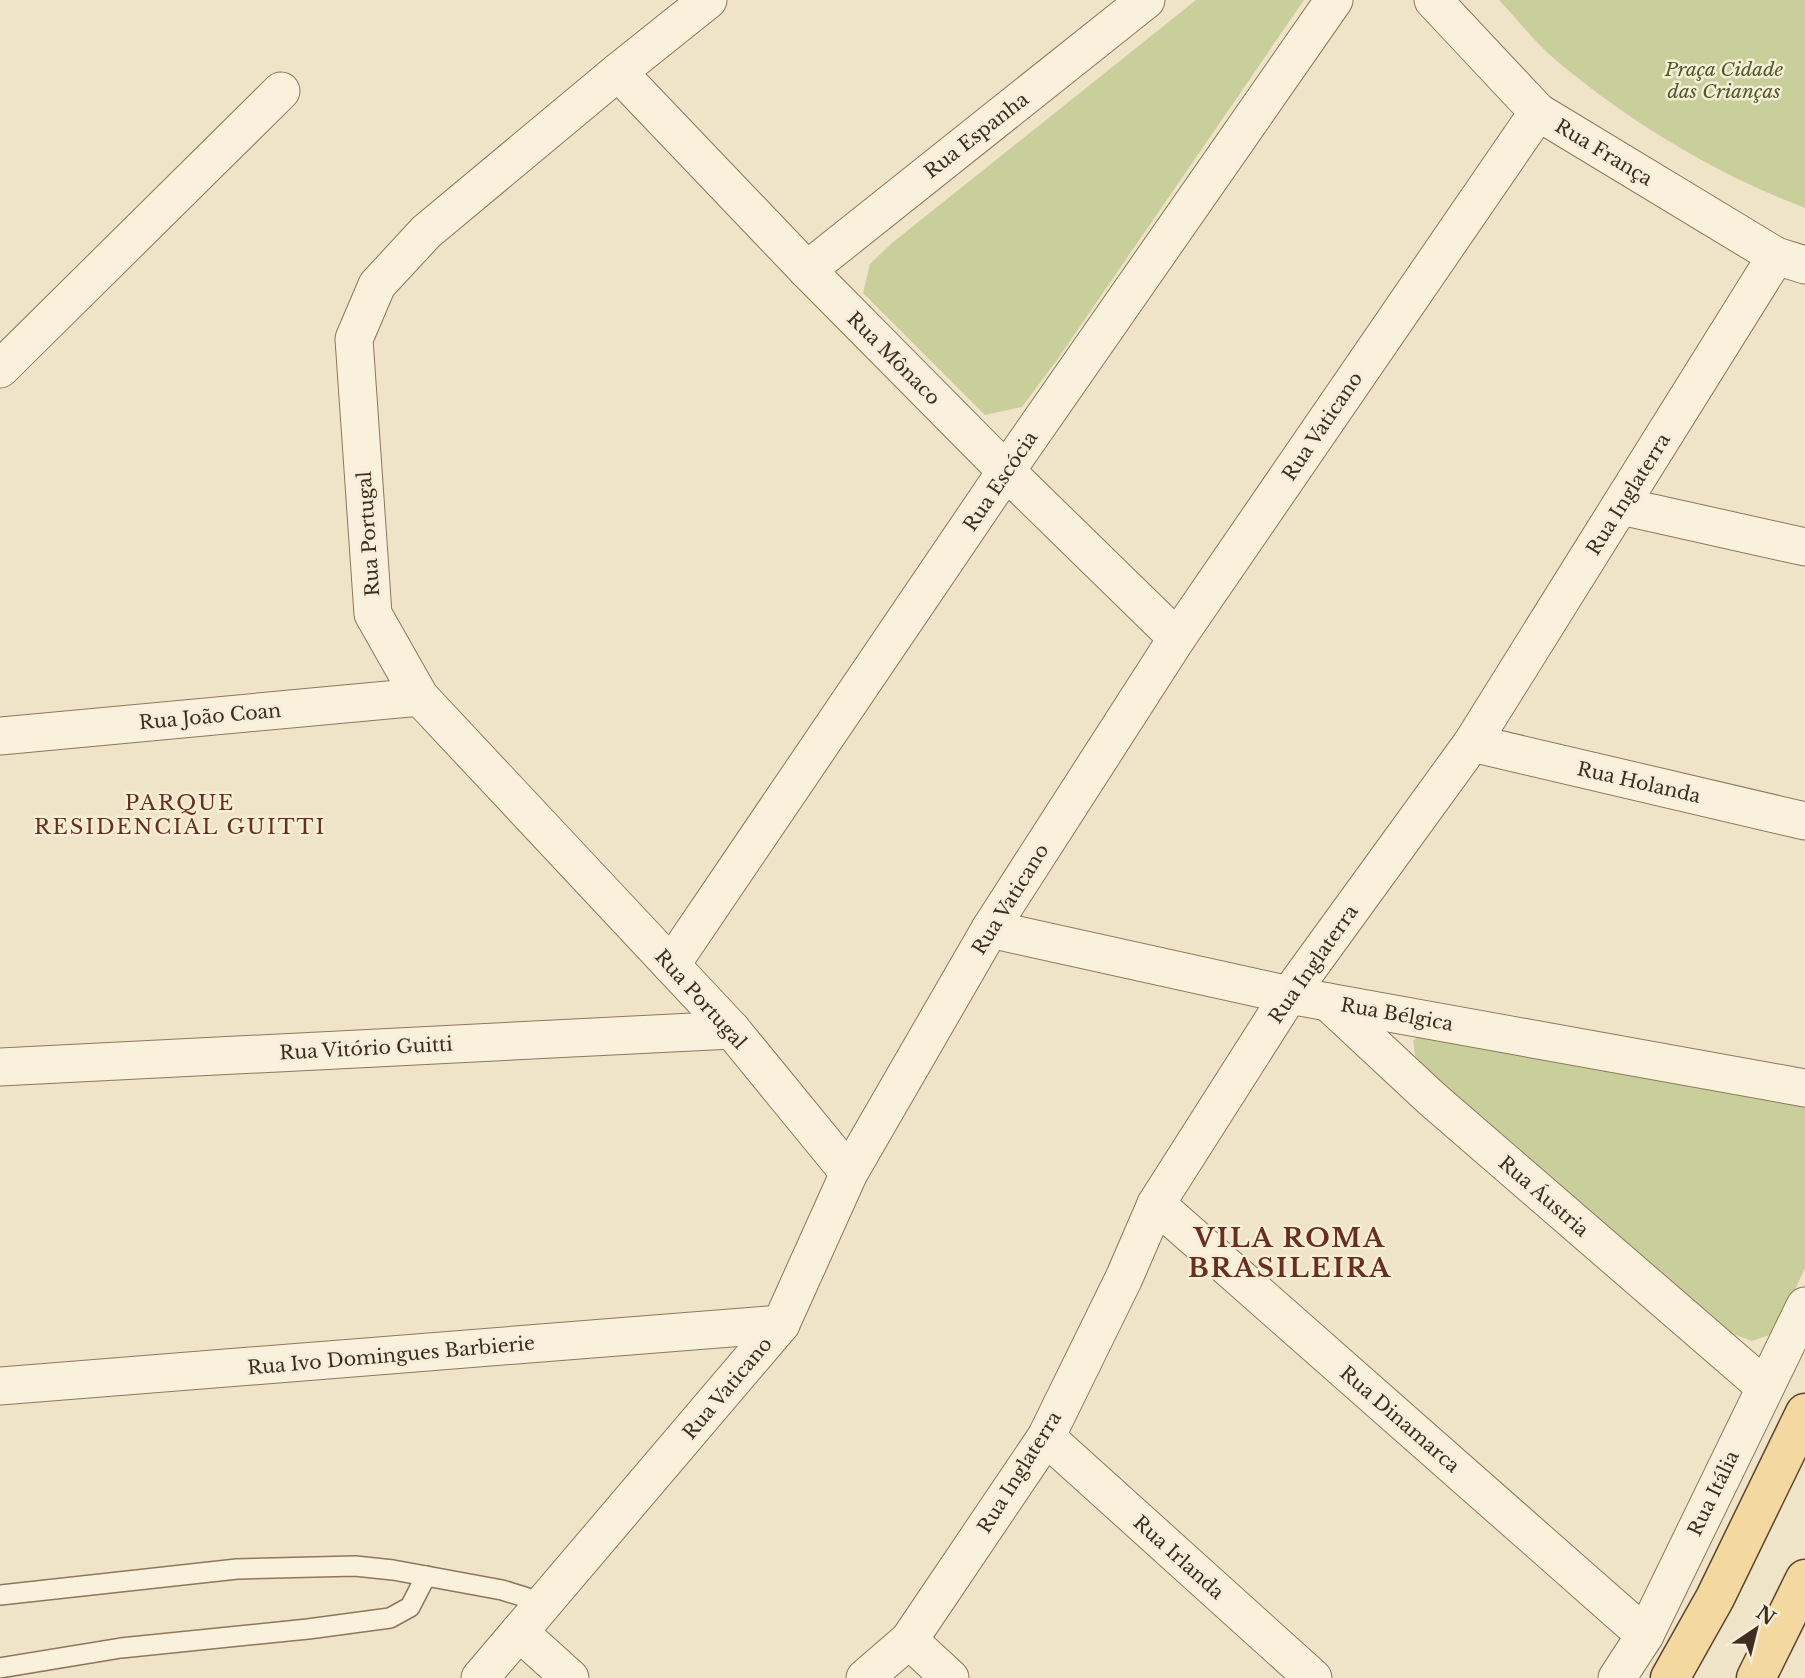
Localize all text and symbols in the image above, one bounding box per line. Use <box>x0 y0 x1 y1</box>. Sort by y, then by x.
park label: Praça Cidade das Crianças <box>1664 58 1784 103</box>
street label: Rua Espanha <box>920 87 1033 183</box>
street label: Rua França <box>1551 114 1657 191</box>
street label: Rua Mônaco <box>842 307 945 410</box>
street label: Rua Vaticano <box>1278 368 1367 485</box>
street label: Rua Escócia <box>959 427 1043 536</box>
street label: Rua Inglaterra <box>1582 429 1675 559</box>
street label: Rua Portugal <box>353 471 384 597</box>
street label: Rua João Coan <box>138 699 282 734</box>
street label: Rua Holanda <box>1575 757 1703 808</box>
district label: PARQUE RESIDENCIAL GUITTI <box>34 790 326 840</box>
street label: Rua Vaticano <box>967 840 1054 959</box>
street label: Rua Inglaterra <box>1264 900 1363 1028</box>
street label: Rua Portugal <box>650 945 751 1054</box>
street label: Rua Bélgica <box>1339 993 1455 1036</box>
street label: Rua Vitório Guitti <box>279 1032 454 1065</box>
street label: Rua Áustria <box>1494 1151 1594 1242</box>
district label: VILA ROMA BRASILEIRA <box>1188 1222 1392 1284</box>
street label: Rua Ivo Domingues Barbierie <box>246 1331 536 1380</box>
street label: Rua Vaticano <box>678 1333 777 1444</box>
street label: Rua Dinamarca <box>1335 1361 1464 1478</box>
street label: Rua Inglaterra <box>973 1407 1066 1537</box>
street label: Rua Itália <box>1683 1446 1744 1540</box>
street label: Rua Irlanda <box>1129 1511 1229 1604</box>
north arrow <box>1721 1594 1791 1664</box>
text: N <box>1752 1601 1779 1630</box>

